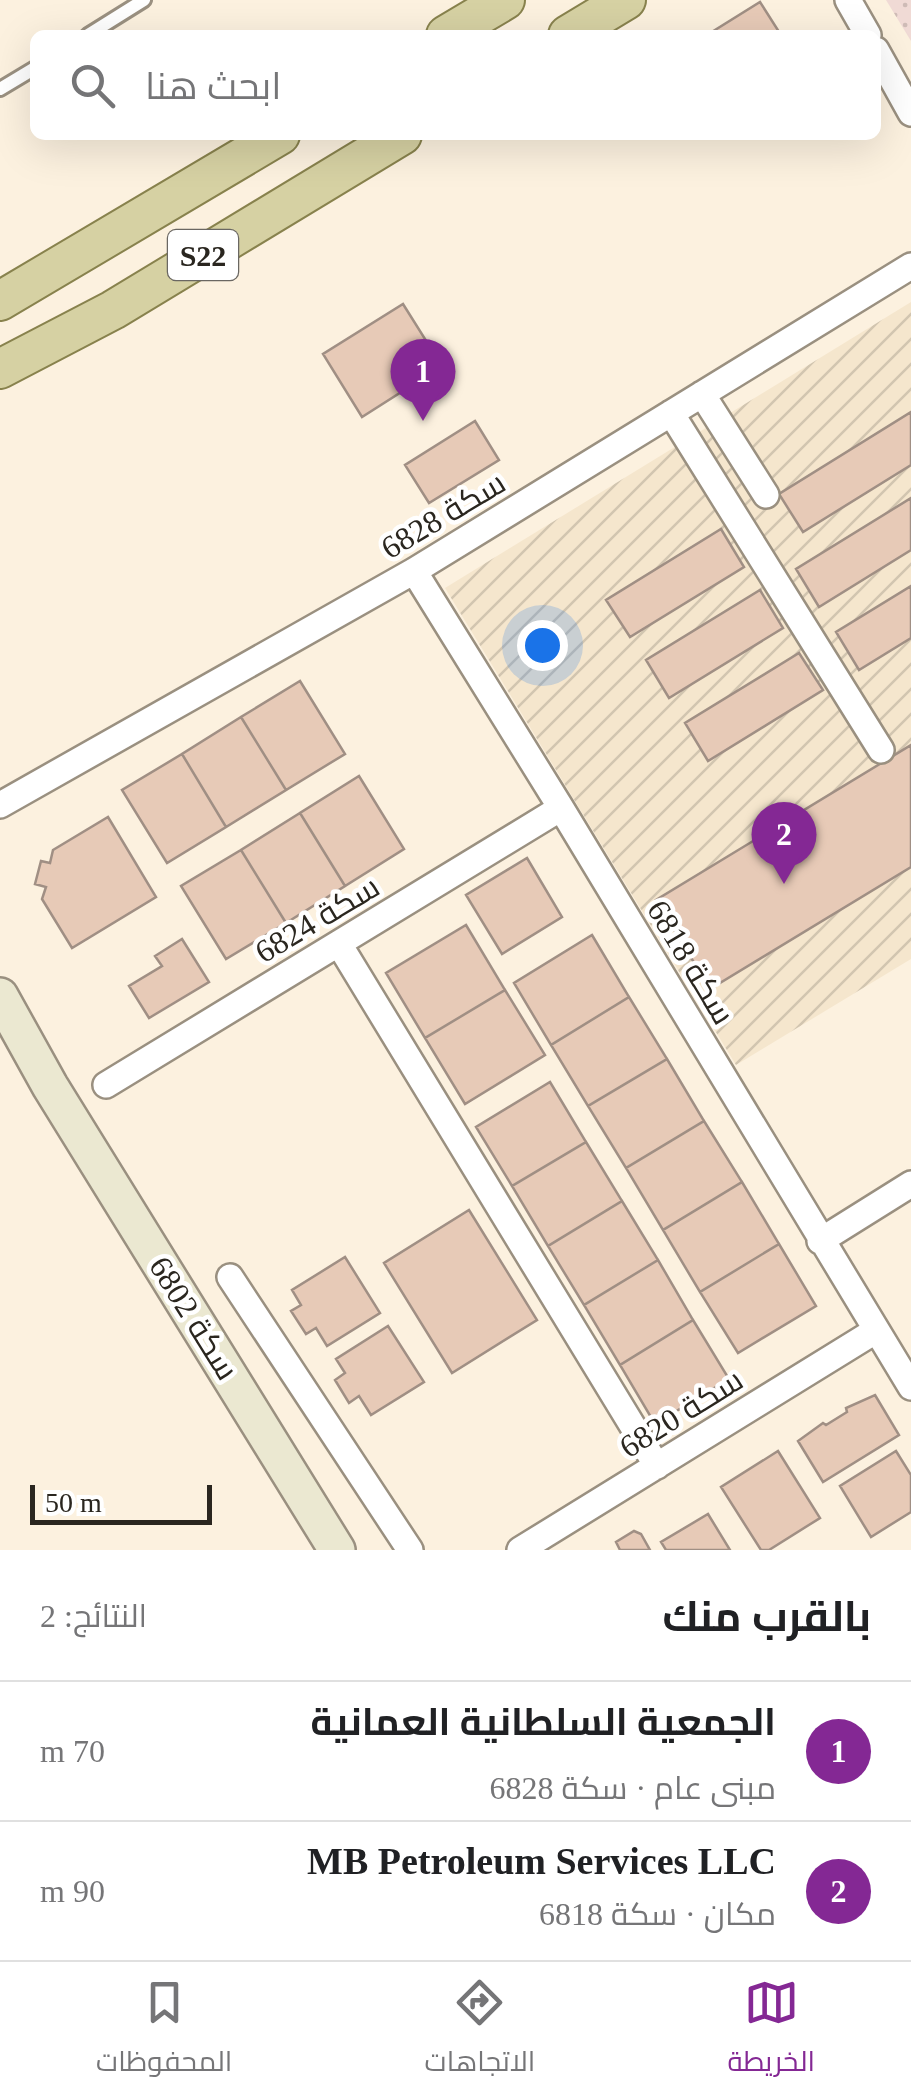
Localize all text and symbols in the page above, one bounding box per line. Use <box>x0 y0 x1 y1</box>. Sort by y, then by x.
search box <box>30 30 881 140</box>
icon: search <box>65 58 120 113</box>
text: ابحث هنا <box>145 65 281 107</box>
road number: S22 <box>168 230 238 280</box>
pin: 1 <box>390 338 456 421</box>
street label: سكة 6828 <box>375 464 511 566</box>
your location <box>517 620 568 671</box>
pin: 2 <box>752 802 816 884</box>
street label: سكة 6824 <box>249 868 385 970</box>
street label: سكة 6818 <box>640 894 742 1030</box>
street label: سكة 6802 <box>142 1250 246 1386</box>
street label: سكة 6820 <box>613 1361 749 1465</box>
scale bar <box>30 1480 212 1524</box>
text: 50 m <box>45 1487 102 1518</box>
text: بالقرب منك <box>662 1594 871 1640</box>
text: النتائج: 2 <box>40 1598 147 1634</box>
text: الجمعية السلطانية العمانية <box>311 1701 776 1743</box>
text: 70 m <box>40 1733 105 1769</box>
text: 1 <box>831 1733 847 1769</box>
text: مبنى عام · سكة 6828 <box>489 1770 776 1806</box>
text: MB Petroleum Services LLC <box>307 1840 776 1882</box>
text: 90 m <box>40 1873 105 1909</box>
text: 2 <box>831 1873 847 1909</box>
text: مكان · سكة 6818 <box>539 1896 776 1932</box>
tab: المحفوظات <box>96 1975 232 2087</box>
tab: الاتجاهات <box>425 1975 535 2087</box>
tab: الخريطة <box>728 1975 815 2087</box>

